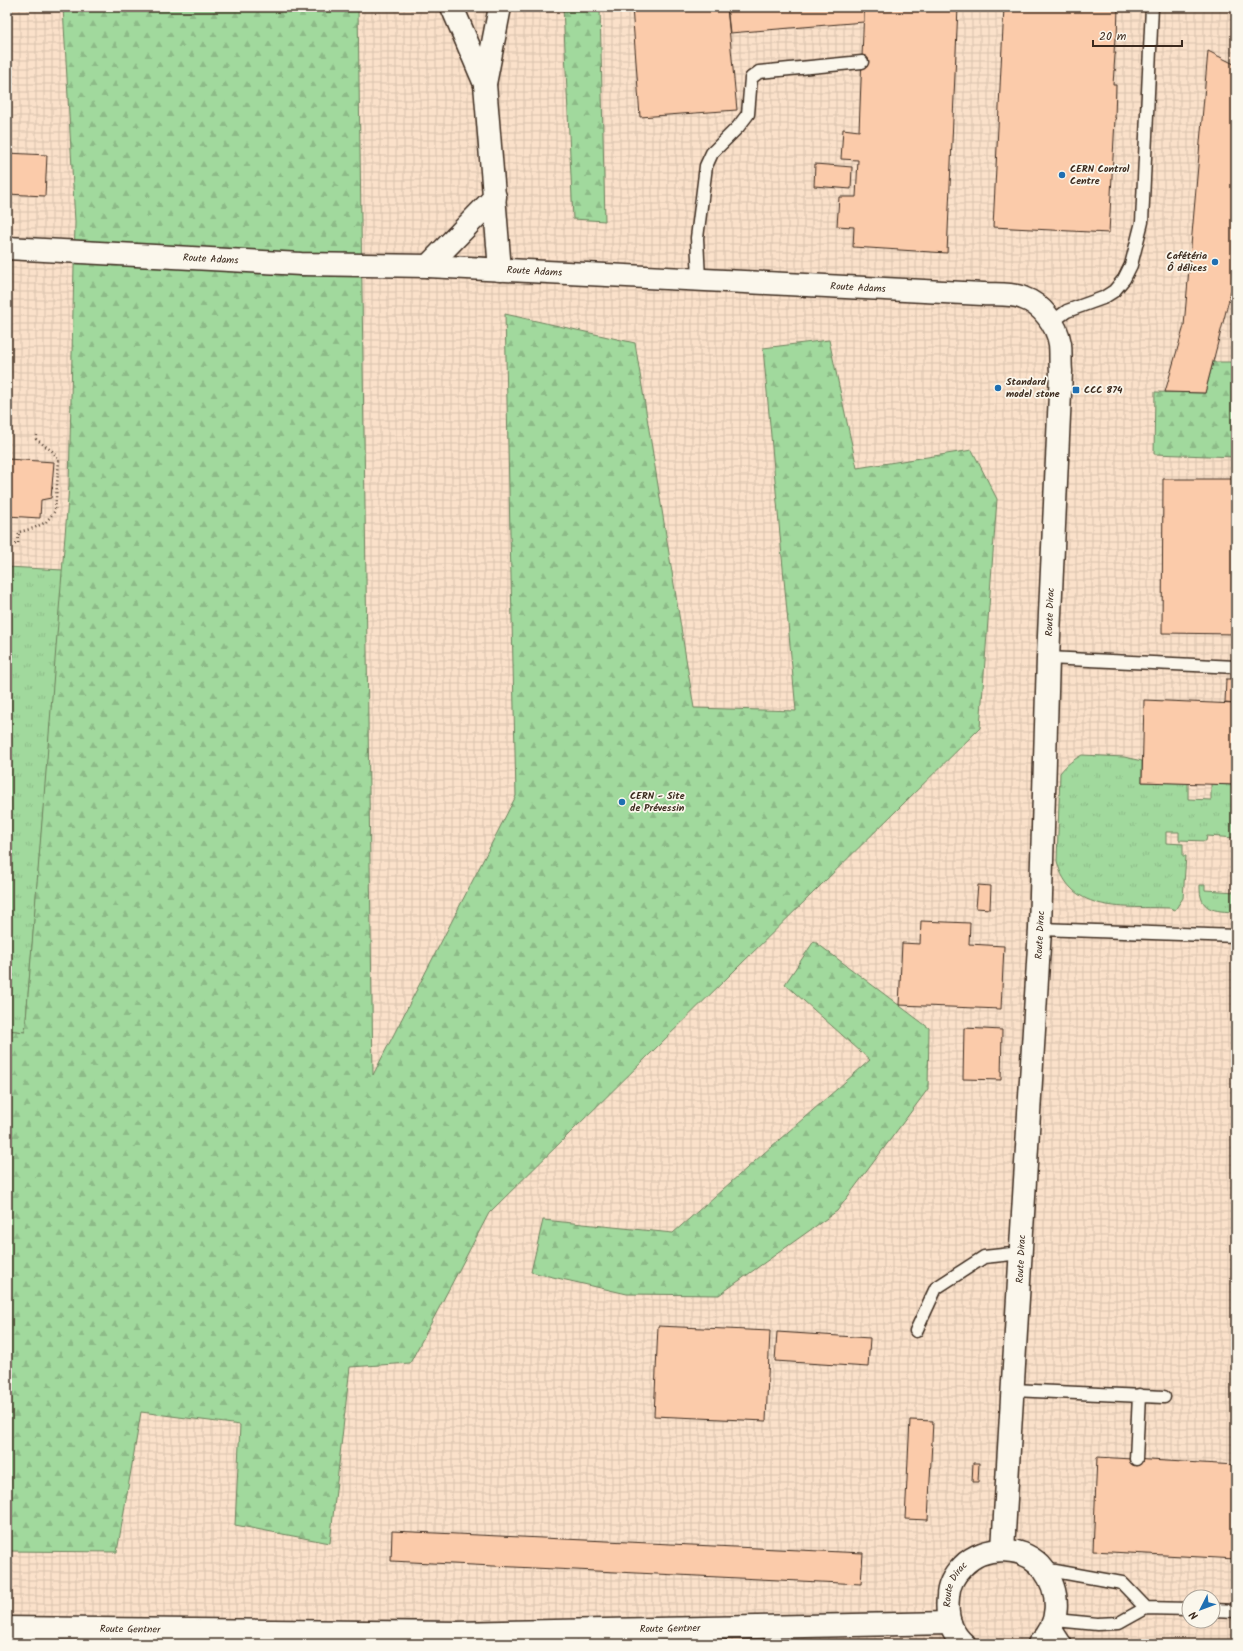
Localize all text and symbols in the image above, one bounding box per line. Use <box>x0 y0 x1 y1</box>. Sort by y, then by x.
scale bar <box>1093 22 1182 48</box>
text: 20 m <box>1099 27 1127 46</box>
place label: CERN Control Centre <box>1070 161 1130 189</box>
marker: CERN Control Centre <box>1057 170 1067 180</box>
place label: Cafétéria Ô délices <box>1166 248 1207 276</box>
street label: Route Adams <box>183 250 240 269</box>
marker: Cafétéria Ô délices <box>1210 257 1220 267</box>
street label: Route Adams <box>506 262 563 281</box>
street label: Route Adams <box>830 278 887 297</box>
place label: Standard model stone <box>1006 374 1060 402</box>
place label: CCC 874 <box>1084 382 1123 398</box>
marker: Standard model stone <box>993 383 1003 393</box>
marker: CCC 874 <box>1071 385 1081 395</box>
street label: Route Dirac <box>1041 587 1059 637</box>
place label: CERN - Site de Prévessin <box>630 788 685 816</box>
marker: CERN - Site de Prévessin <box>617 797 627 807</box>
street label: Route Dirac <box>1031 910 1049 960</box>
street label: Route Dirac <box>1012 1234 1030 1284</box>
street label: Route Dirac <box>939 1557 971 1607</box>
north arrow <box>1181 1589 1221 1629</box>
text: N <box>1185 1606 1203 1624</box>
street label: Route Gentner <box>639 1620 701 1637</box>
street label: Route Gentner <box>100 1621 161 1638</box>

